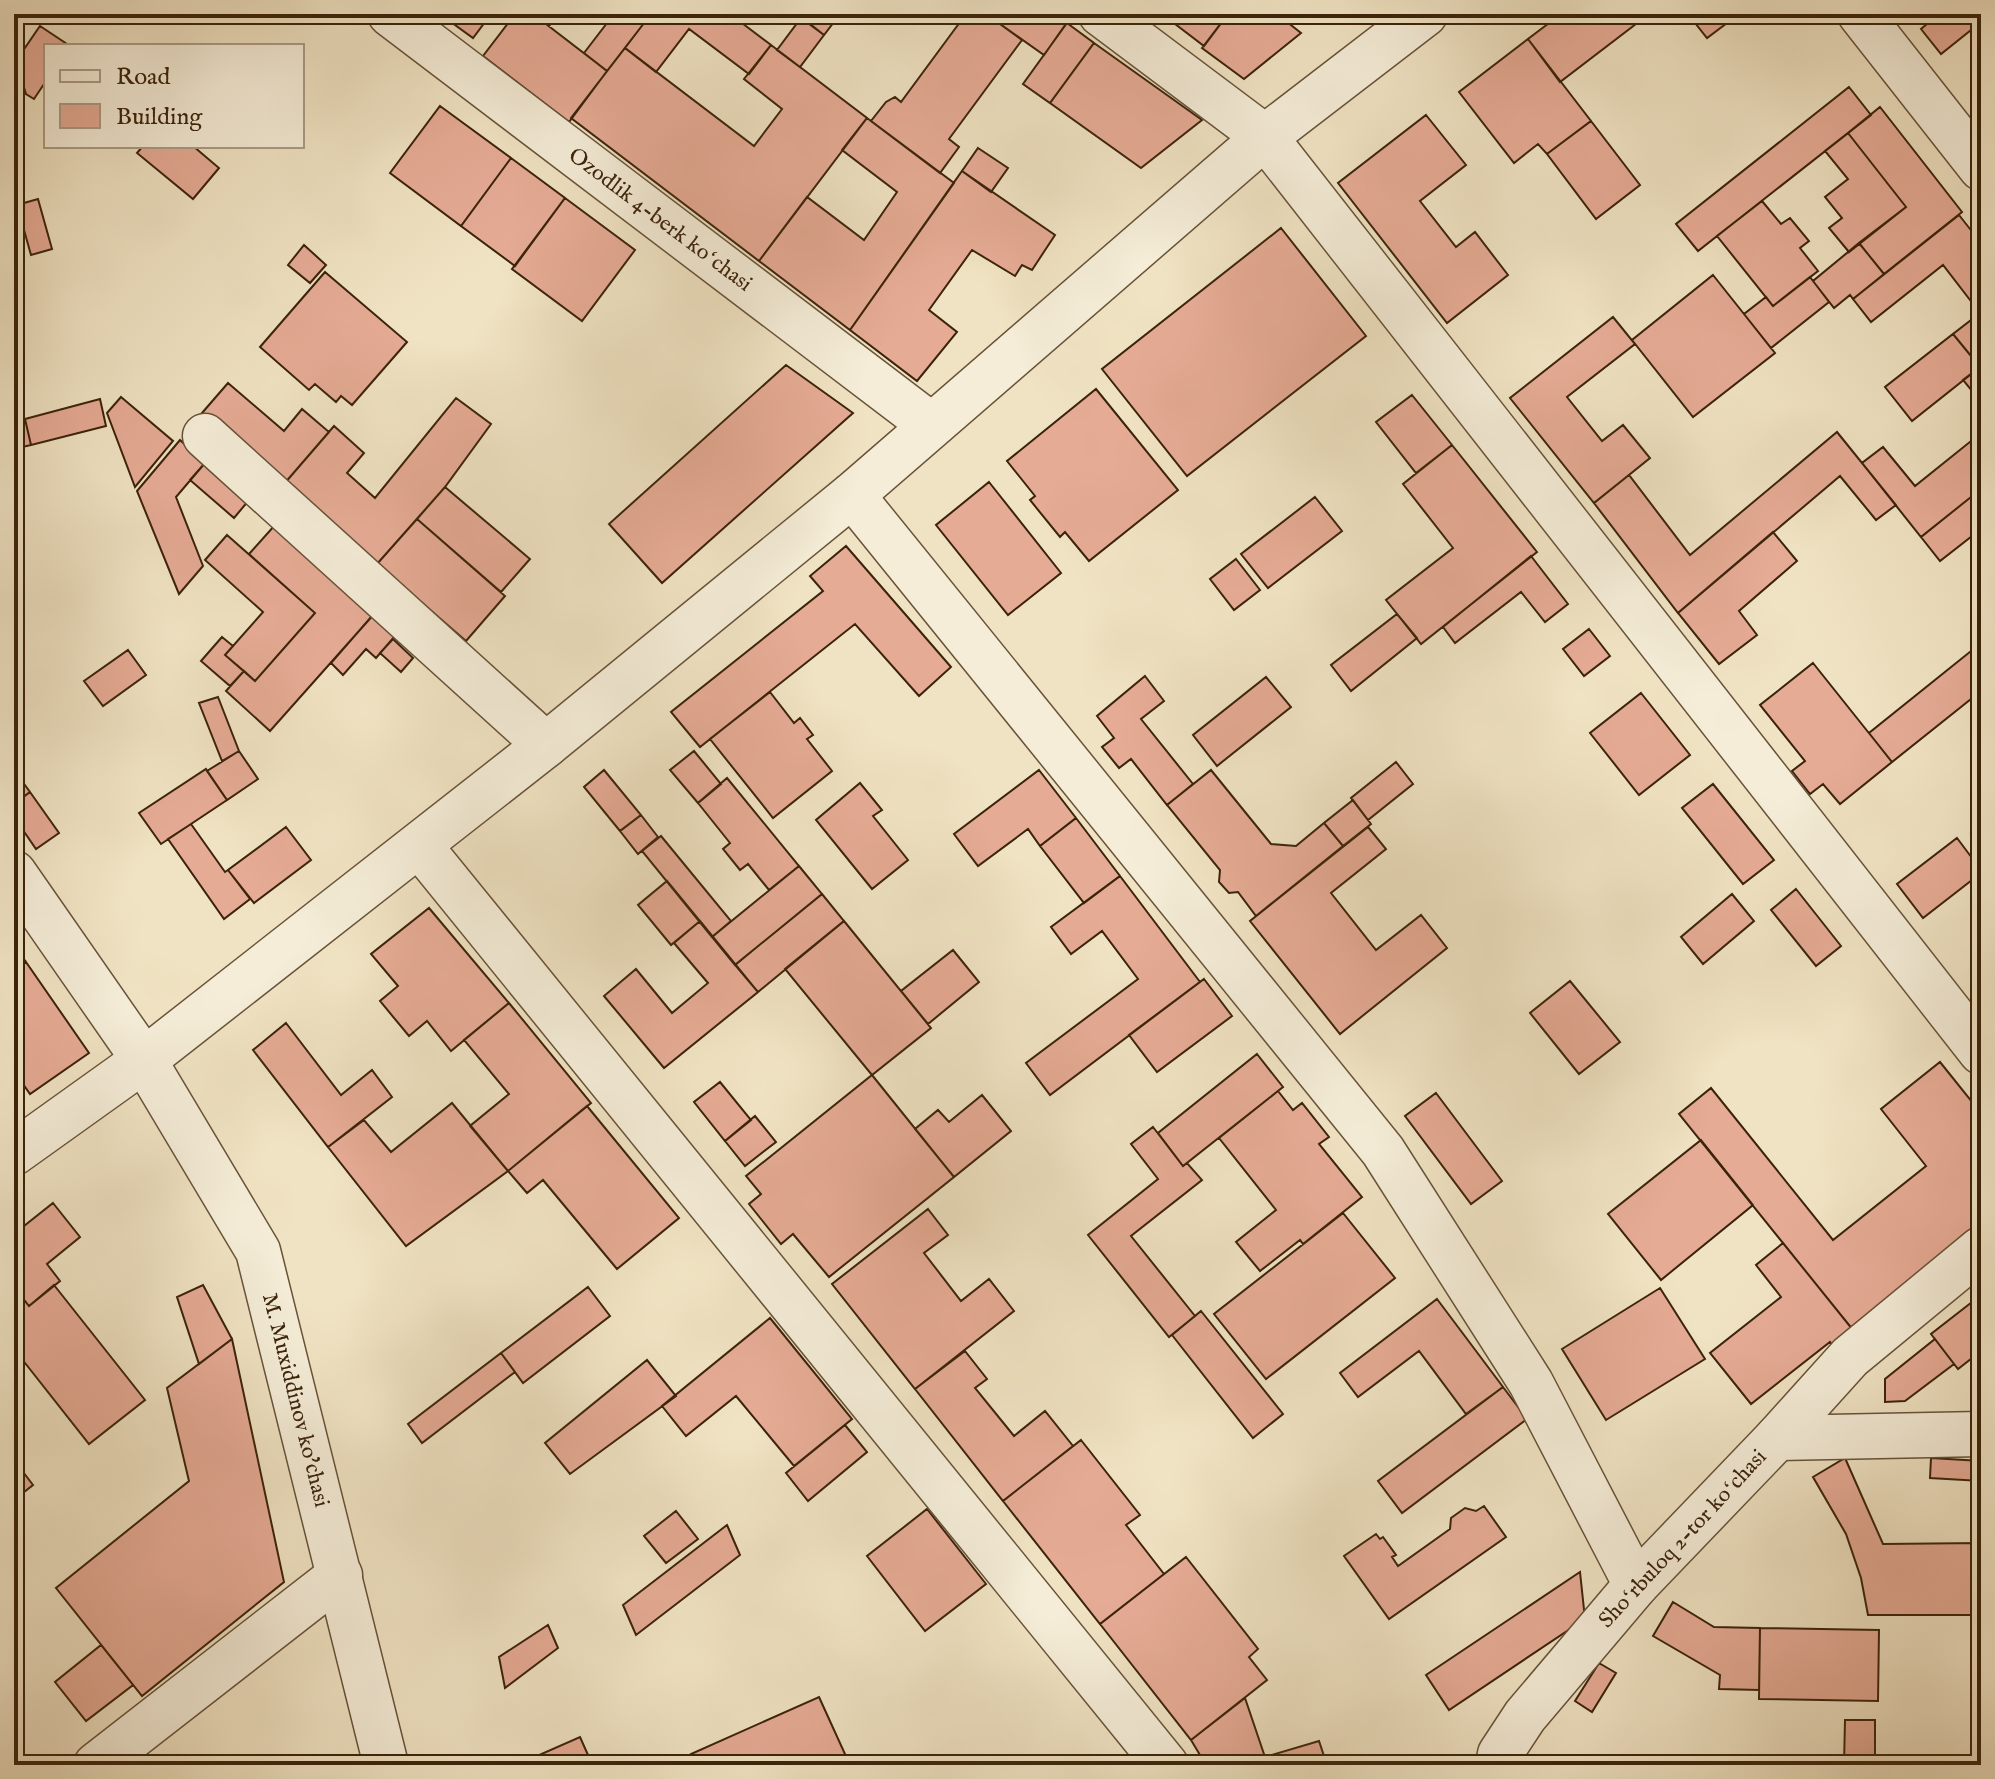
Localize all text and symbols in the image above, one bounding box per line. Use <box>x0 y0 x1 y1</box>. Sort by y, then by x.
legend <box>44 44 304 148</box>
text: Road <box>116 62 170 93</box>
text: Building <box>116 102 203 133</box>
street label: Ozodlik 4-berk koʻchasi <box>563 142 758 298</box>
street label: M. Muxiddinov ko'chasi <box>255 1290 335 1510</box>
street label: Shoʻrbuloq 2-tor koʻchasi <box>1593 1444 1773 1634</box>

